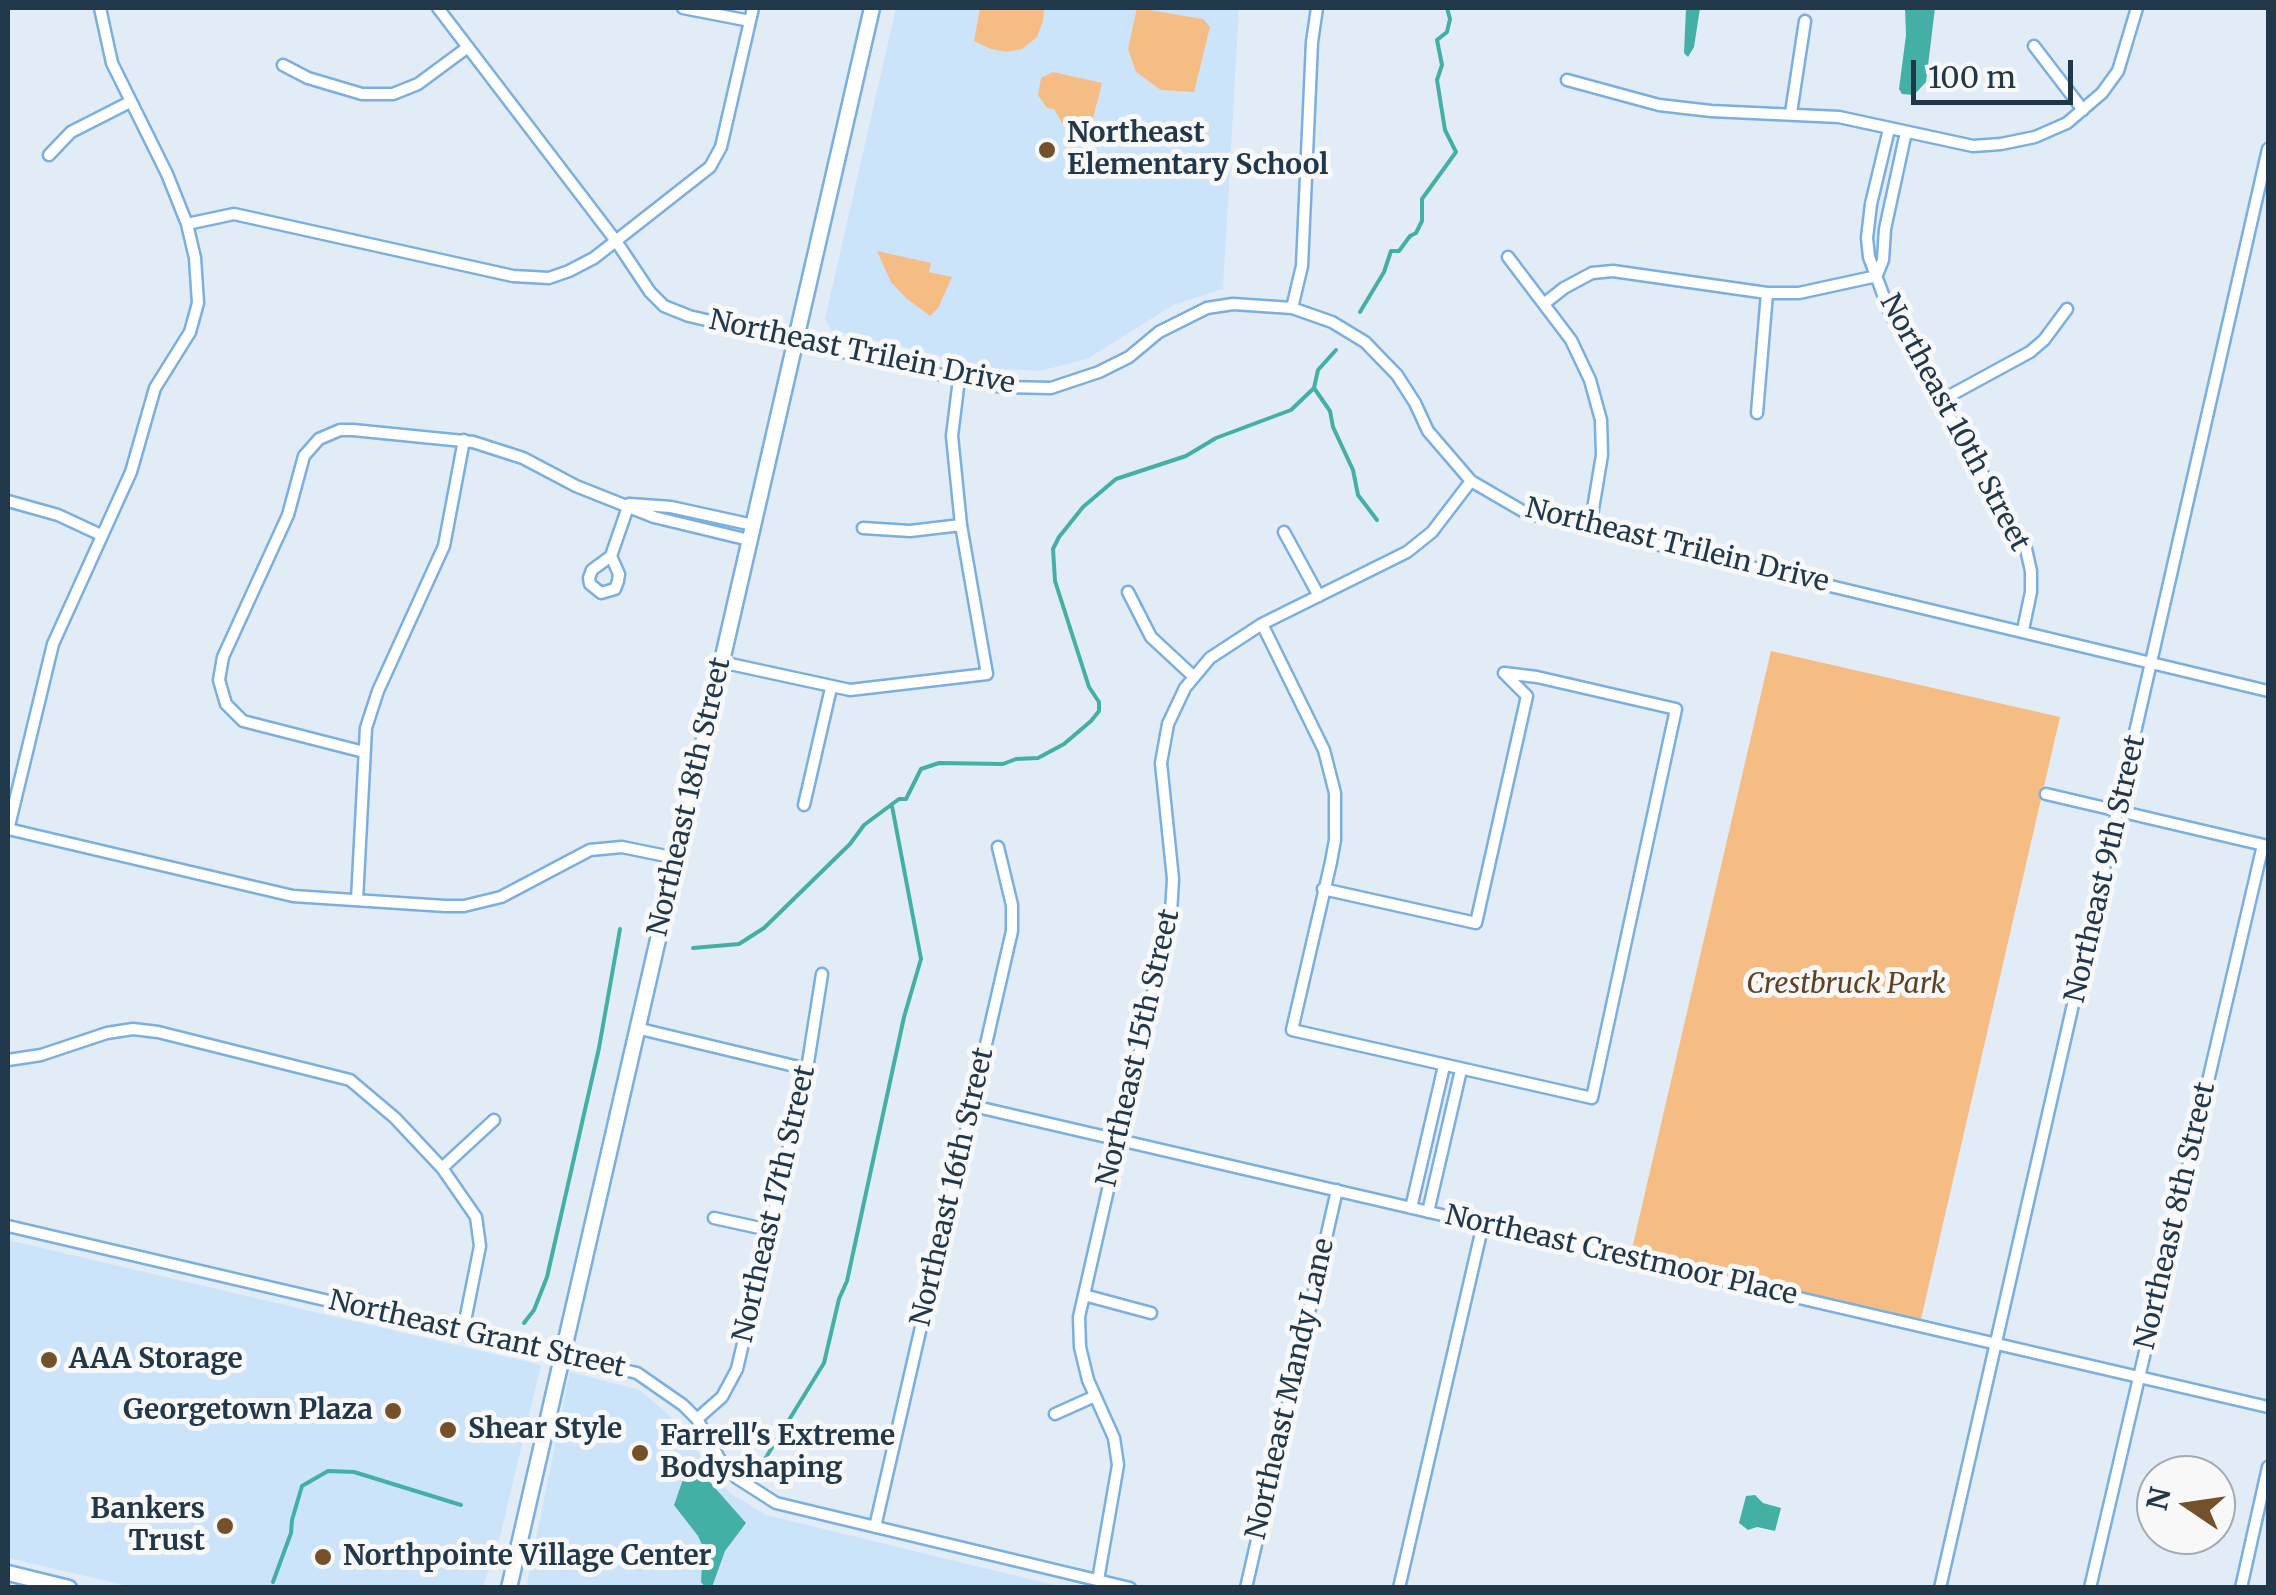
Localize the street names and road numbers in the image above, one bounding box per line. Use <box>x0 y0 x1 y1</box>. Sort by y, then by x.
street label: Northeast 10th Street <box>1872 289 2036 557</box>
street label: Northeast Trilein Drive <box>706 304 1018 402</box>
street label: Northeast Trilein Drive <box>1522 492 1832 600</box>
street label: Northeast 18th Street <box>642 654 738 940</box>
street label: Northeast 9th Street <box>2059 732 2153 1006</box>
street label: Northeast 15th Street <box>1091 906 1187 1190</box>
street label: Northeast 16th Street <box>905 1045 1001 1329</box>
street label: Northeast 17th Street <box>727 1062 823 1346</box>
street label: Northeast 8th Street <box>2129 1079 2223 1353</box>
street label: Northeast Crestmoor Place <box>1442 1199 1800 1313</box>
street label: Northeast Mandy Lane <box>1240 1235 1342 1543</box>
street label: Northeast Grant Street <box>325 1285 629 1385</box>

